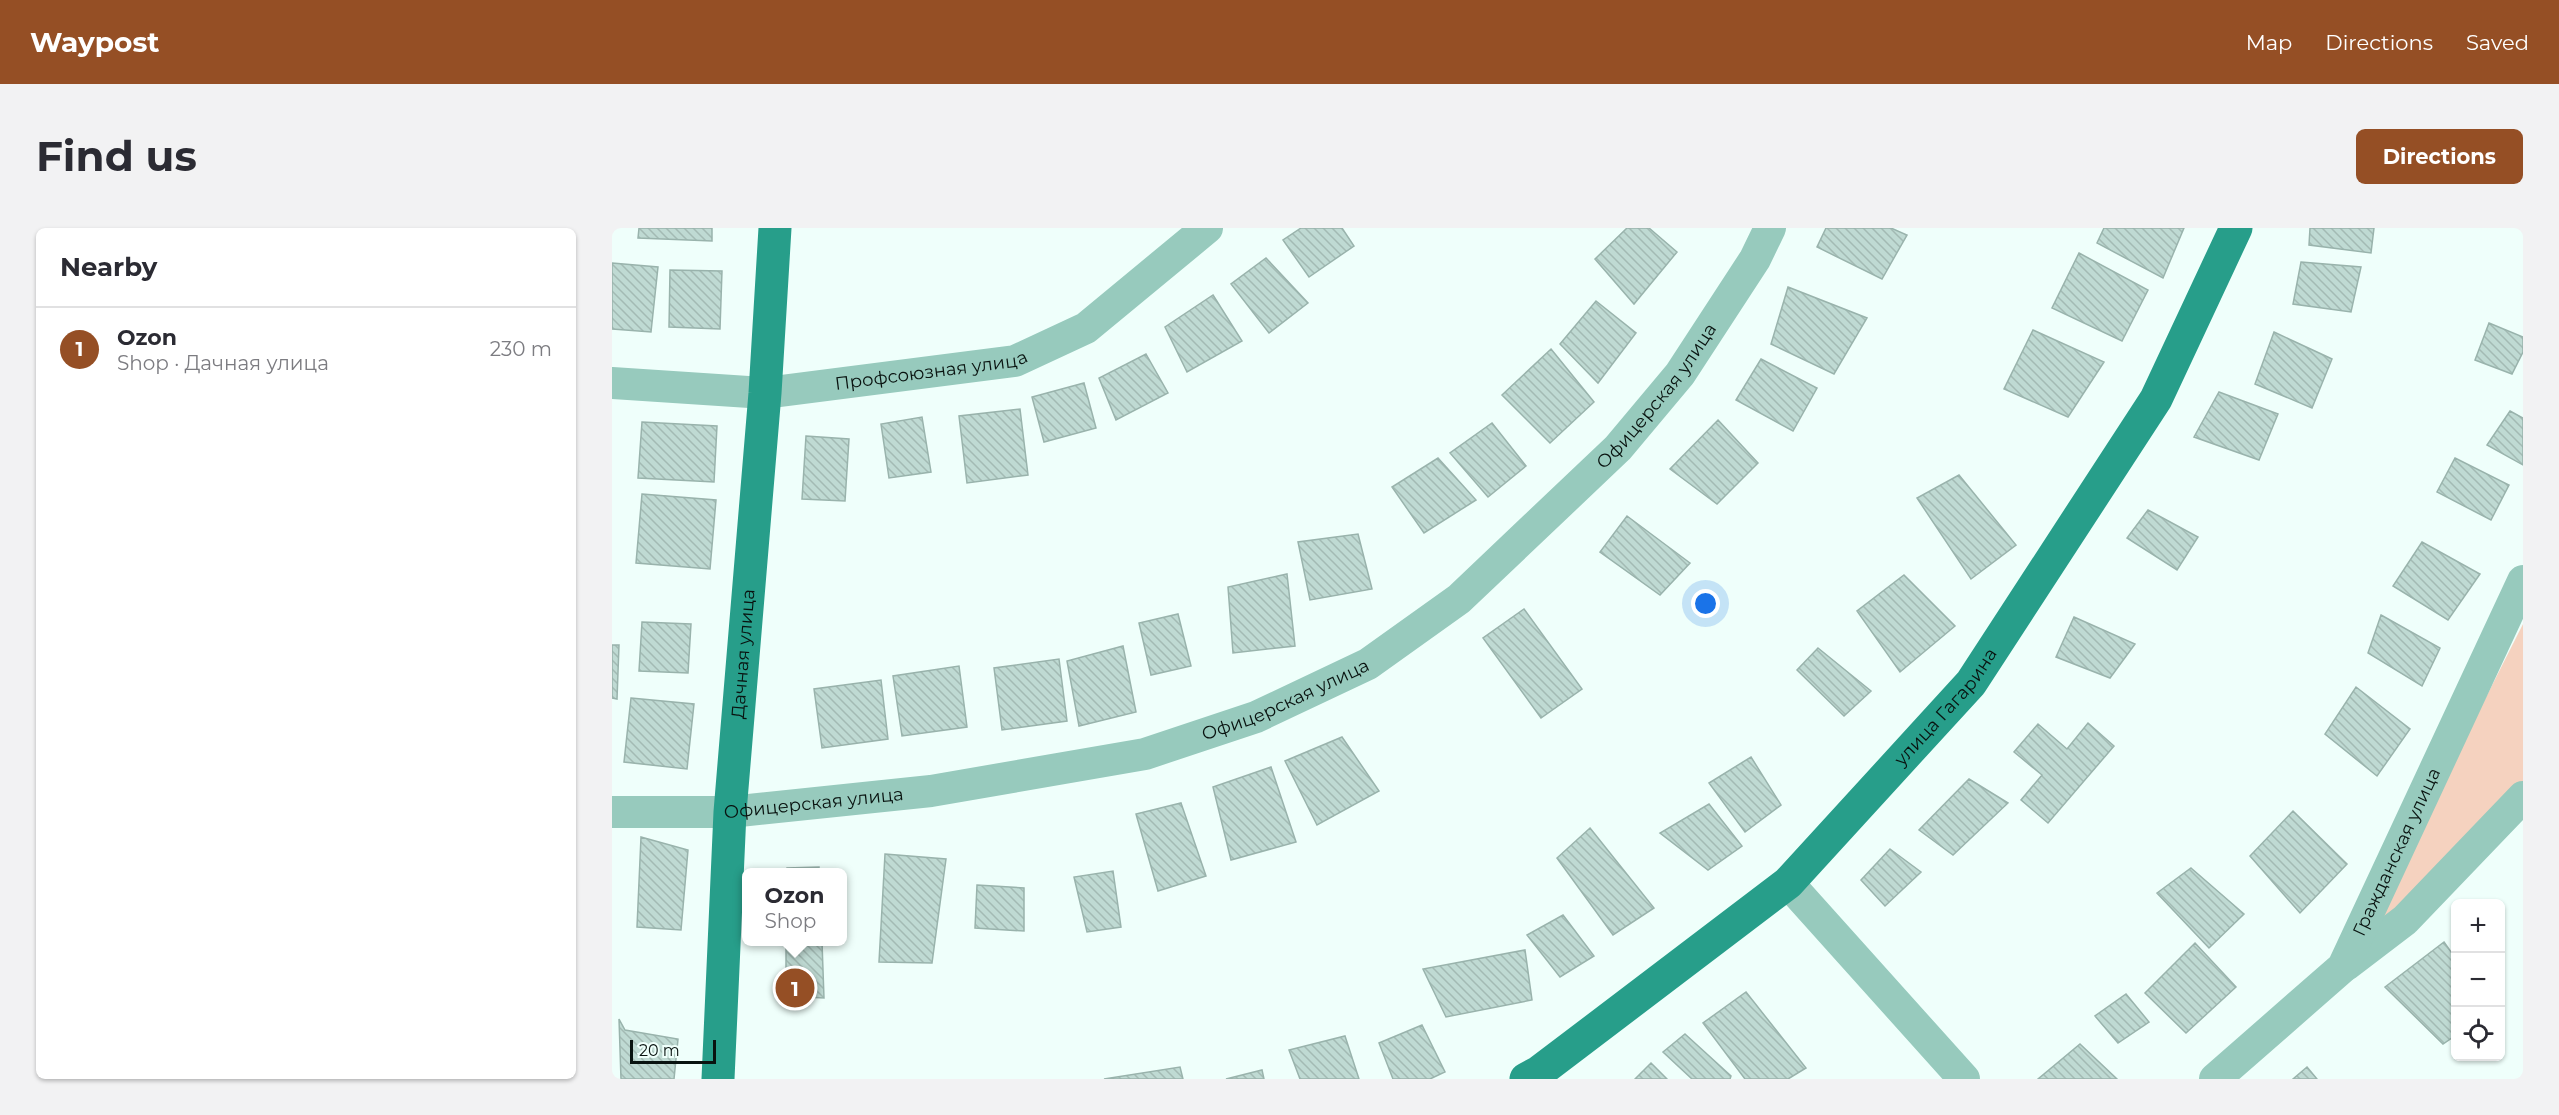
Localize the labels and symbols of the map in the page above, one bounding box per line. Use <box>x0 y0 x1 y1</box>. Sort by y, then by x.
street label: Офицерская улица <box>1592 319 1721 474</box>
street label: Профсоюзная улица <box>834 346 1031 395</box>
street label: Дачная улица <box>727 588 760 720</box>
your location <box>1691 589 1720 618</box>
street label: улица Гагарина <box>1889 644 2002 771</box>
street label: Офицерская улица <box>1199 654 1373 745</box>
street label: Гражданская улица <box>2348 764 2445 940</box>
street label: Офицерская улица <box>723 783 904 824</box>
pin: 1 <box>776 966 814 1011</box>
scale bar <box>630 1037 716 1064</box>

